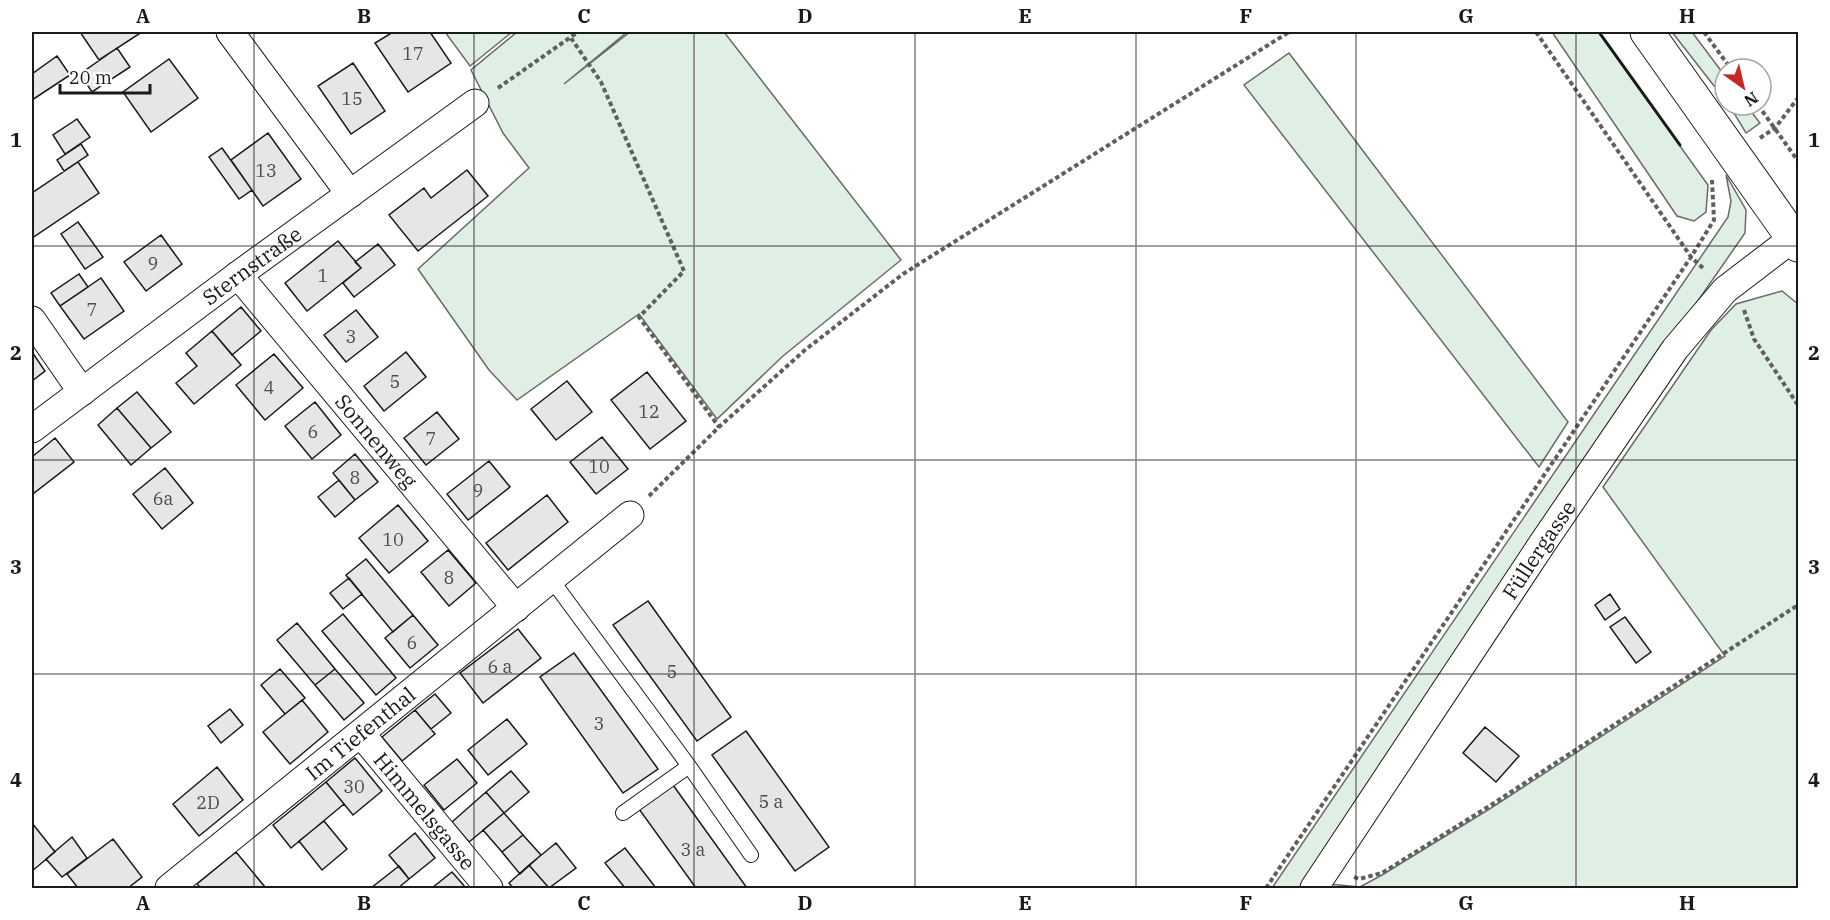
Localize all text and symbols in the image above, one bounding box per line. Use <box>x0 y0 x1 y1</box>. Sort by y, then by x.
text: A <box>136 2 150 29</box>
text: B <box>357 2 371 29</box>
text: C <box>577 2 591 29</box>
text: D <box>797 2 813 29</box>
text: E <box>1018 2 1032 29</box>
text: F <box>1240 2 1252 29</box>
text: G <box>1458 2 1474 29</box>
text: H <box>1679 2 1695 29</box>
house number: 17 <box>402 42 424 65</box>
scale bar <box>60 57 150 95</box>
north arrow <box>1713 57 1773 117</box>
text: 20 m <box>69 66 112 89</box>
house number: 15 <box>341 87 363 110</box>
text: N <box>1741 88 1762 111</box>
text: 1 <box>10 126 22 153</box>
text: 1 <box>1808 126 1820 153</box>
house number: 13 <box>255 159 277 182</box>
street label: Sternstraße <box>196 219 307 311</box>
house number: 9 <box>148 252 158 275</box>
house number: 1 <box>318 264 328 287</box>
house number: 7 <box>87 298 97 321</box>
house number: 3 <box>346 325 356 348</box>
text: 2 <box>10 339 22 366</box>
text: 2 <box>1808 339 1820 366</box>
house number: 5 <box>390 370 400 393</box>
house number: 4 <box>264 376 274 399</box>
street label: Sonnenweg <box>329 388 424 494</box>
house number: 12 <box>638 400 660 423</box>
house number: 6 <box>308 420 318 443</box>
house number: 7 <box>426 427 436 450</box>
house number: 10 <box>588 455 610 478</box>
house number: 8 <box>350 466 360 489</box>
house number: 9 <box>473 479 483 502</box>
house number: 6a <box>153 487 173 510</box>
street label: Füllergasse <box>1495 495 1582 605</box>
house number: 10 <box>382 528 404 551</box>
text: 3 <box>10 553 22 580</box>
text: 3 <box>1808 553 1820 580</box>
house number: 8 <box>444 566 454 589</box>
house number: 6 <box>407 631 417 654</box>
house number: 6 a <box>488 655 513 678</box>
house number: 5 <box>667 660 677 683</box>
street label: Im Tiefenthal <box>299 680 421 786</box>
house number: 3 <box>594 712 604 735</box>
street label: Himmelsgasse <box>368 746 482 876</box>
text: 4 <box>10 766 22 793</box>
text: 4 <box>1808 766 1820 793</box>
house number: 30 <box>343 775 365 798</box>
house number: 5 a <box>759 790 784 813</box>
house number: 2D <box>196 791 220 814</box>
house number: 3 a <box>681 838 706 861</box>
text: A <box>136 889 150 916</box>
text: B <box>357 889 371 916</box>
text: C <box>577 889 591 916</box>
text: D <box>797 889 813 916</box>
text: E <box>1018 889 1032 916</box>
text: F <box>1240 889 1252 916</box>
text: G <box>1458 889 1474 916</box>
text: H <box>1679 889 1695 916</box>

